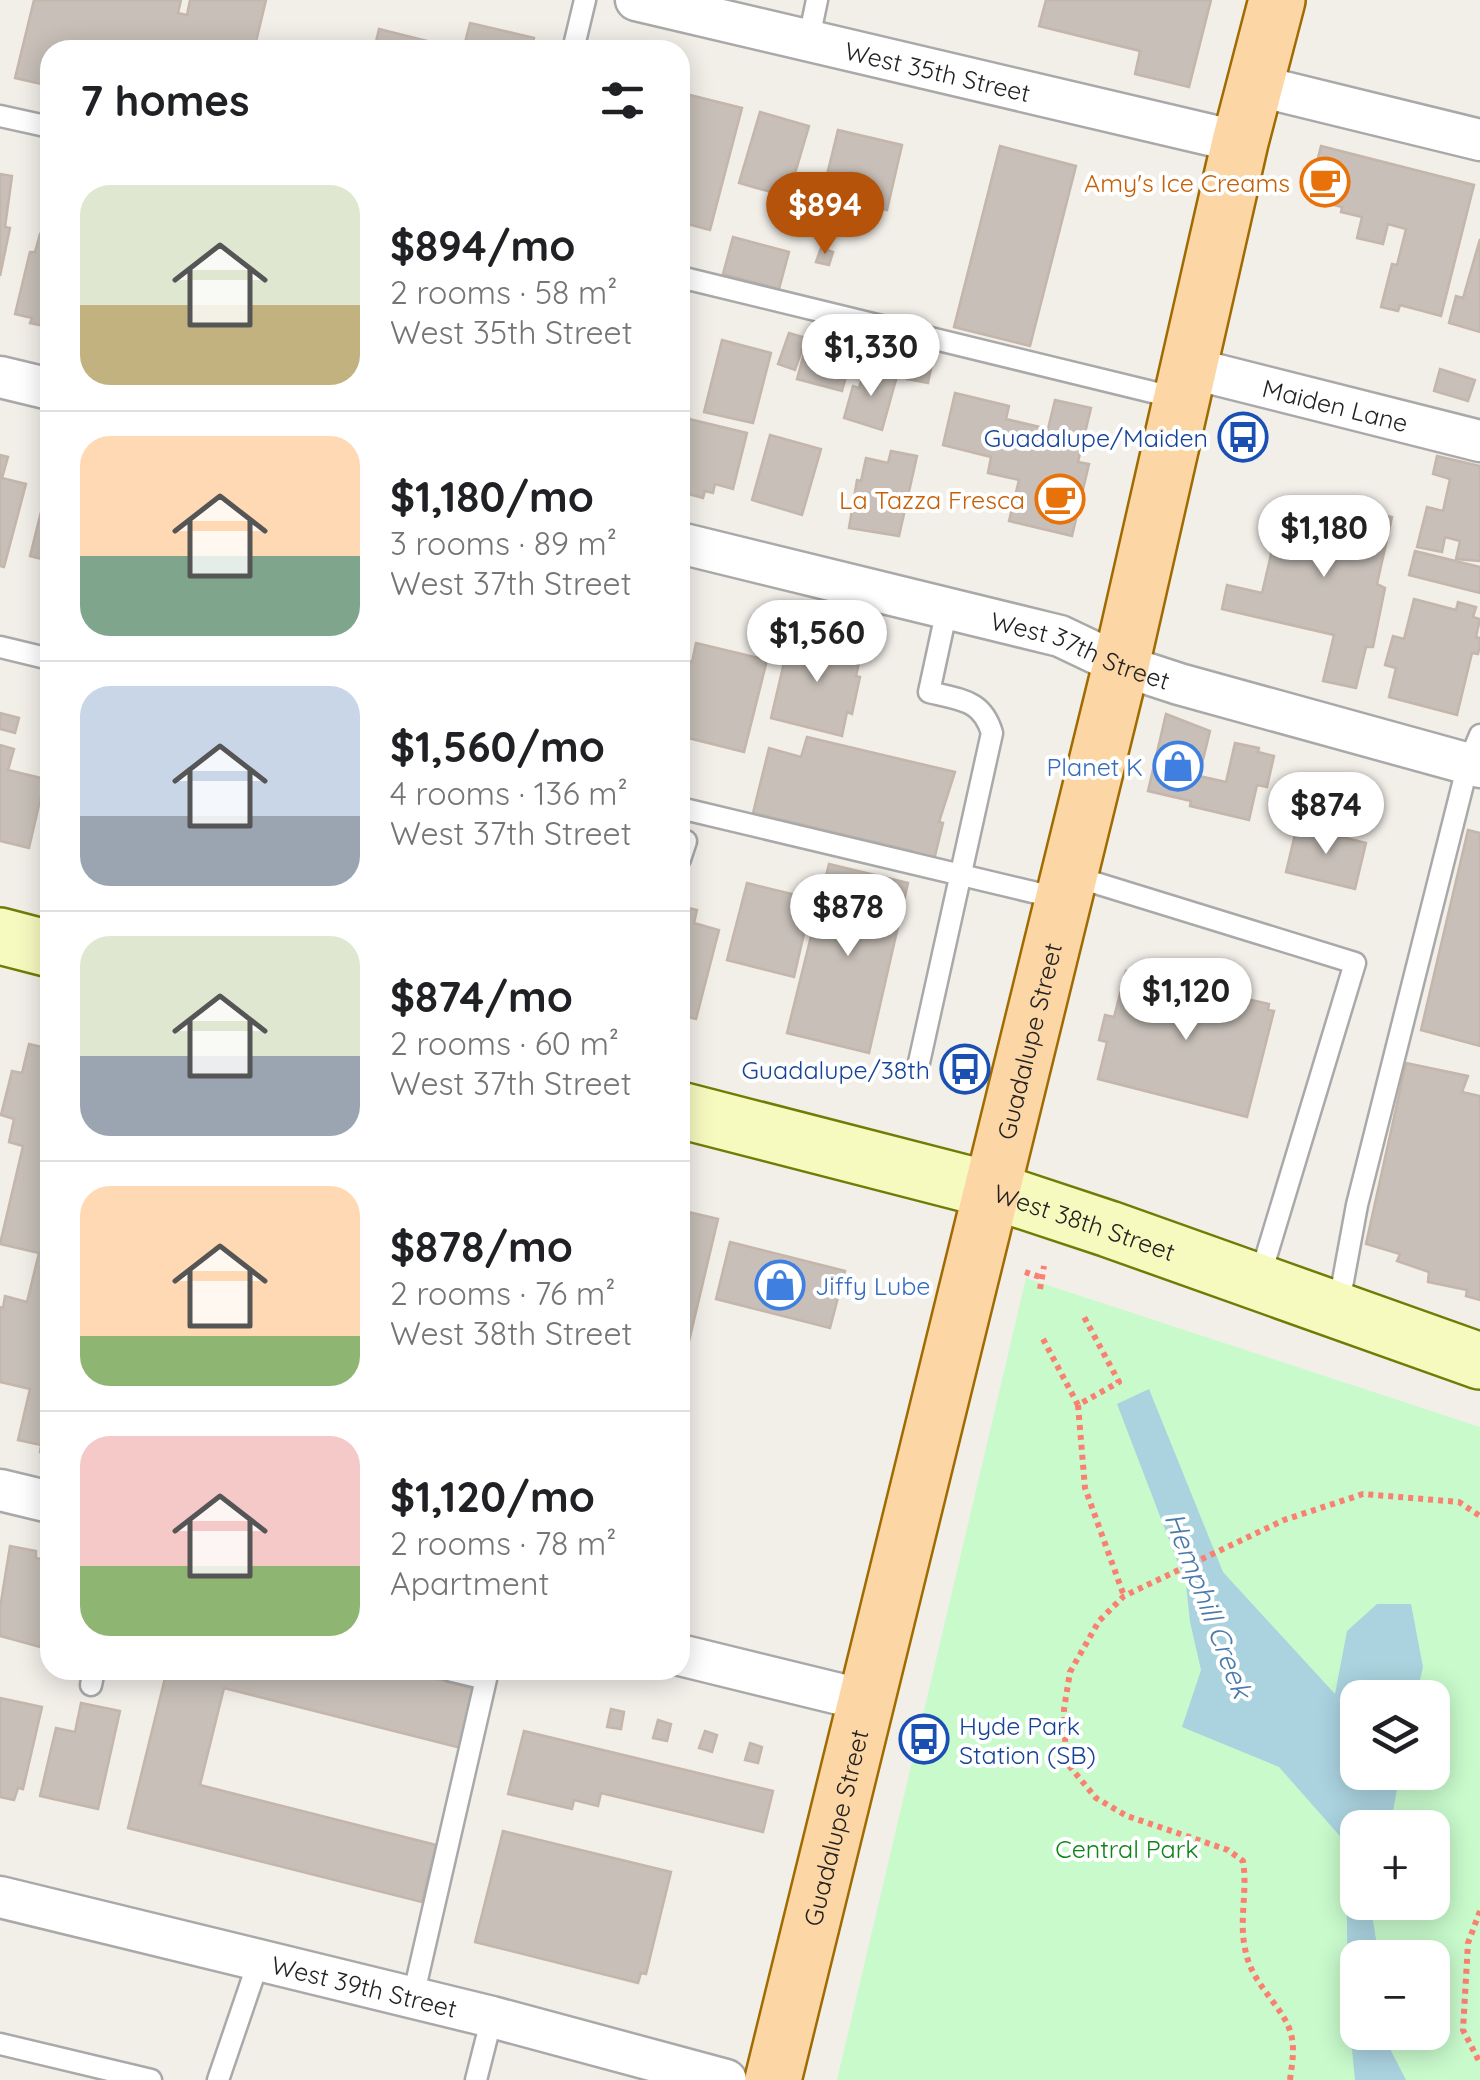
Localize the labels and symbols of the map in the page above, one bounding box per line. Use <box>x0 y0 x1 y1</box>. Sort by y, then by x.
street label: West 35th Street <box>842 34 1034 108</box>
cafe icon: Amy's Ice Creams <box>1299 156 1351 208</box>
place label: Amy's Ice Creams <box>1084 167 1290 198</box>
pin: $894 <box>766 172 884 257</box>
pin: $1,330 <box>790 314 952 399</box>
street label: Maiden Lane <box>1260 371 1411 438</box>
bus stop icon: Guadalupe/Maiden <box>1217 411 1269 463</box>
place label: Guadalupe/Maiden <box>984 422 1208 453</box>
cafe icon: La Tazza Fresca <box>1034 473 1086 525</box>
place label: La Tazza Fresca <box>839 484 1025 515</box>
pin: $1,180 <box>1243 495 1405 580</box>
pin: $1,560 <box>736 600 898 685</box>
street label: West 37th Street <box>988 604 1174 695</box>
shop icon: Planet K <box>1152 740 1204 792</box>
place label: Planet K <box>1046 751 1143 782</box>
pin: $874 <box>1267 772 1385 857</box>
pin: $878 <box>789 874 907 959</box>
street label: Guadalupe Street <box>989 939 1068 1142</box>
pin: $1,120 <box>1105 958 1267 1043</box>
bus stop icon: Guadalupe/38th <box>939 1043 991 1095</box>
place label: Guadalupe/38th <box>741 1054 930 1085</box>
street label: West 38th Street <box>990 1177 1180 1267</box>
shop icon: Jiffy Lube <box>754 1259 806 1311</box>
place label: Jiffy Lube <box>815 1270 930 1301</box>
water label: Hemphill Creek <box>1158 1507 1262 1706</box>
place label: Hyde Park Station (SB) <box>959 1710 1096 1770</box>
bus stop icon: Hyde Park Station (SB) <box>898 1713 950 1765</box>
street label: Guadalupe Street <box>796 1726 874 1929</box>
park label: Central Park <box>1055 1833 1199 1864</box>
street label: West 39th Street <box>268 1948 460 2023</box>

